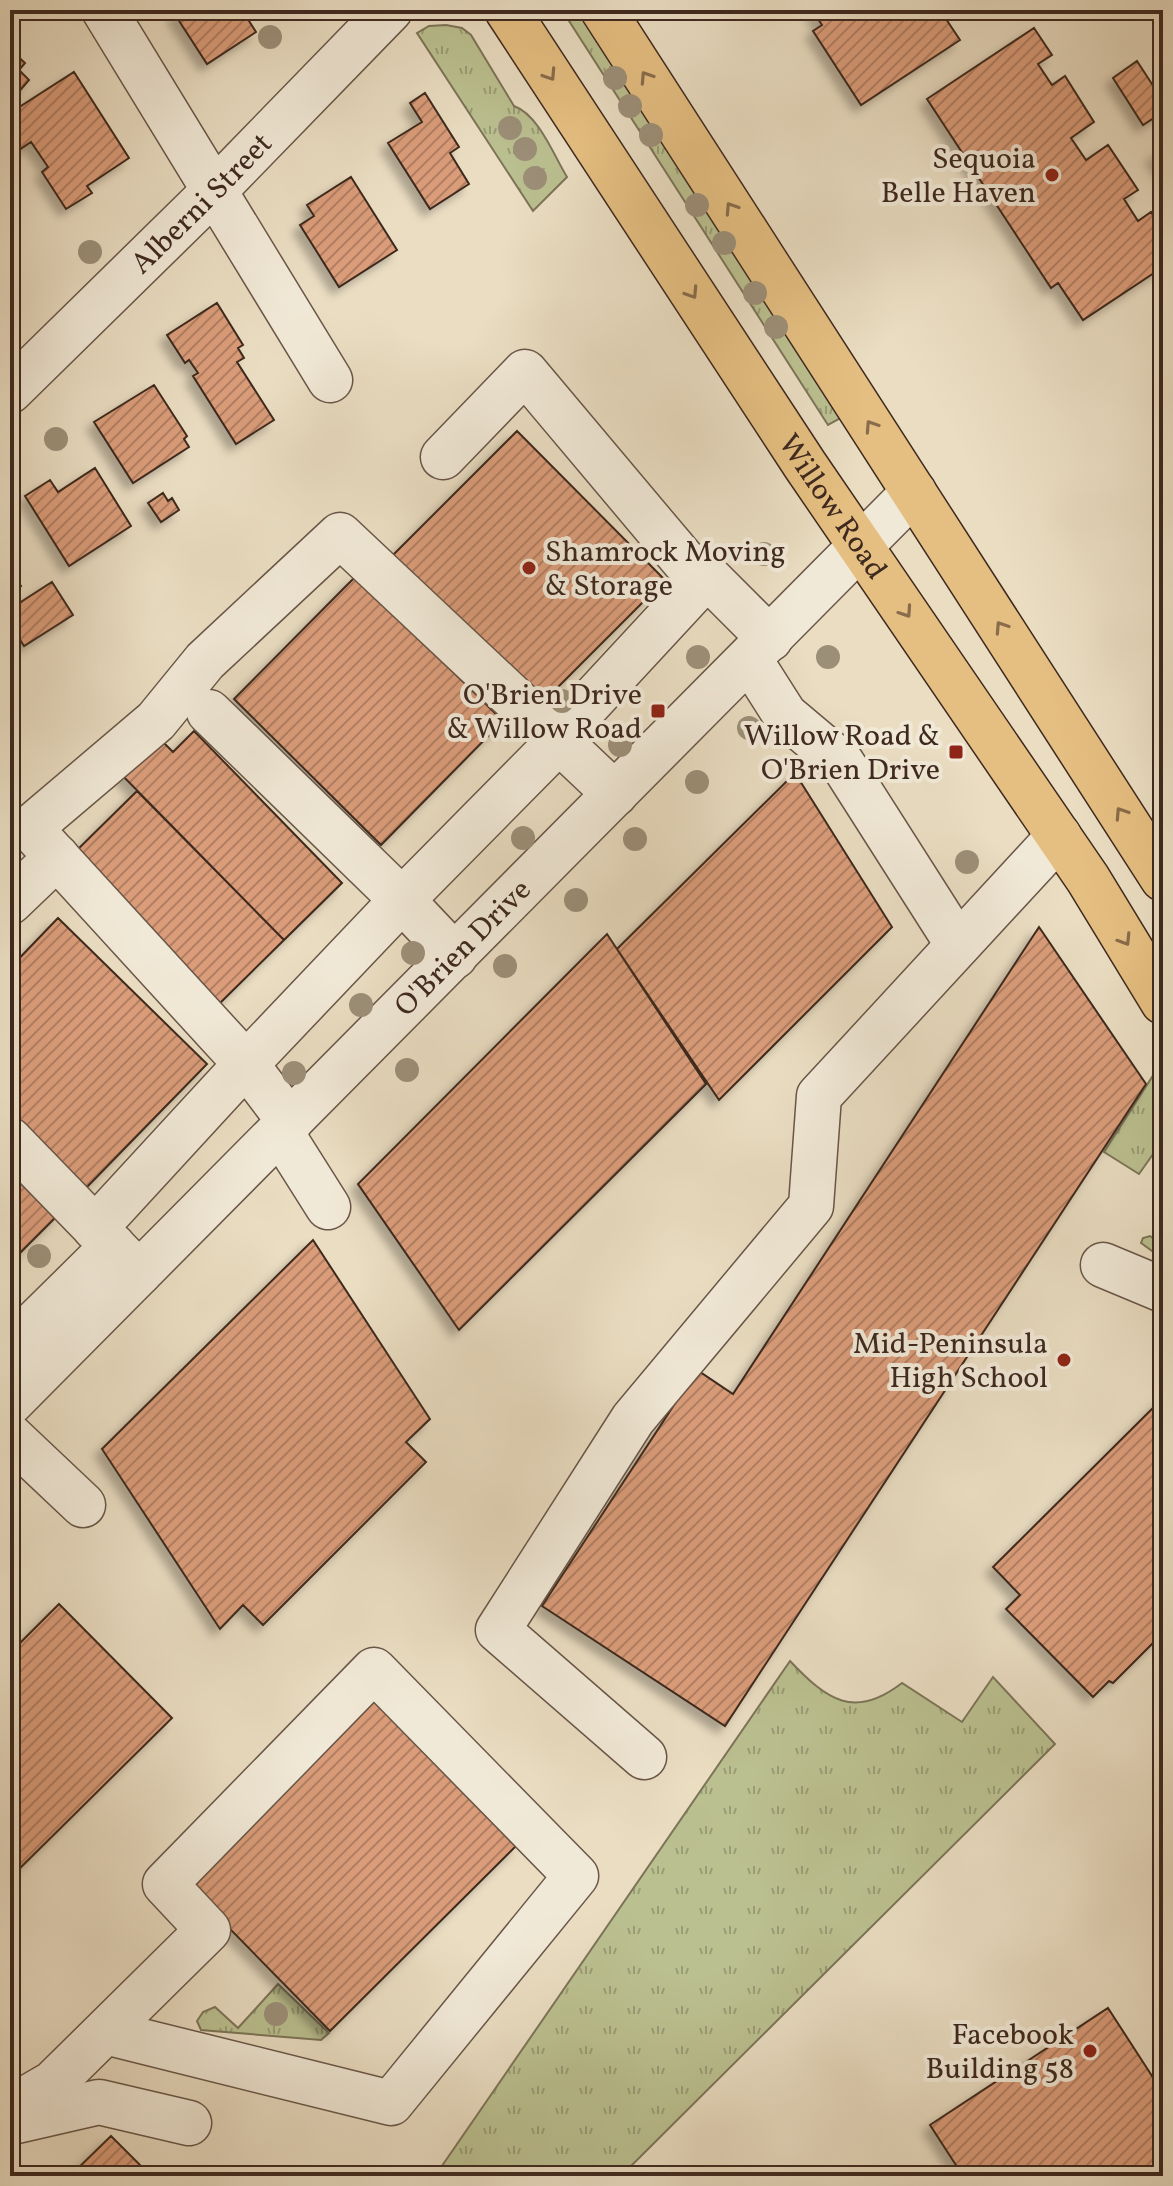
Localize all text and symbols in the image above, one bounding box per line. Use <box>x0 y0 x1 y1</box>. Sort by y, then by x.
one-way arrow <box>540 67 555 81</box>
one-way arrow <box>641 71 656 86</box>
street label: Alberni Street <box>122 124 283 285</box>
place label: Sequoia Belle Haven <box>881 139 1036 215</box>
marker: Sequoia Belle Haven <box>1043 166 1061 184</box>
one-way arrow <box>725 202 740 217</box>
one-way arrow <box>682 284 697 299</box>
one-way arrow <box>866 421 881 435</box>
street label: Willow Road <box>767 426 896 589</box>
place label: Shamrock Moving & Storage <box>545 532 786 608</box>
marker: Shamrock Moving & Storage <box>520 559 538 577</box>
one-way arrow <box>896 603 911 617</box>
one-way arrow <box>995 621 1010 635</box>
place label: O'Brien Drive & Willow Road <box>447 675 642 751</box>
marker: O'Brien Drive & Willow Road <box>649 702 667 720</box>
place label: Willow Road & O'Brien Drive <box>744 716 940 792</box>
marker: Willow Road & O'Brien Drive <box>947 743 965 761</box>
one-way arrow <box>1116 808 1131 822</box>
street label: O'Brien Drive <box>386 870 542 1027</box>
one-way arrow <box>1116 931 1131 946</box>
place label: Mid-Peninsula High School <box>853 1324 1048 1400</box>
marker: Mid-Peninsula High School <box>1055 1351 1073 1369</box>
place label: Facebook Building 58 <box>926 2015 1074 2091</box>
marker: Facebook Building 58 <box>1081 2042 1099 2060</box>

